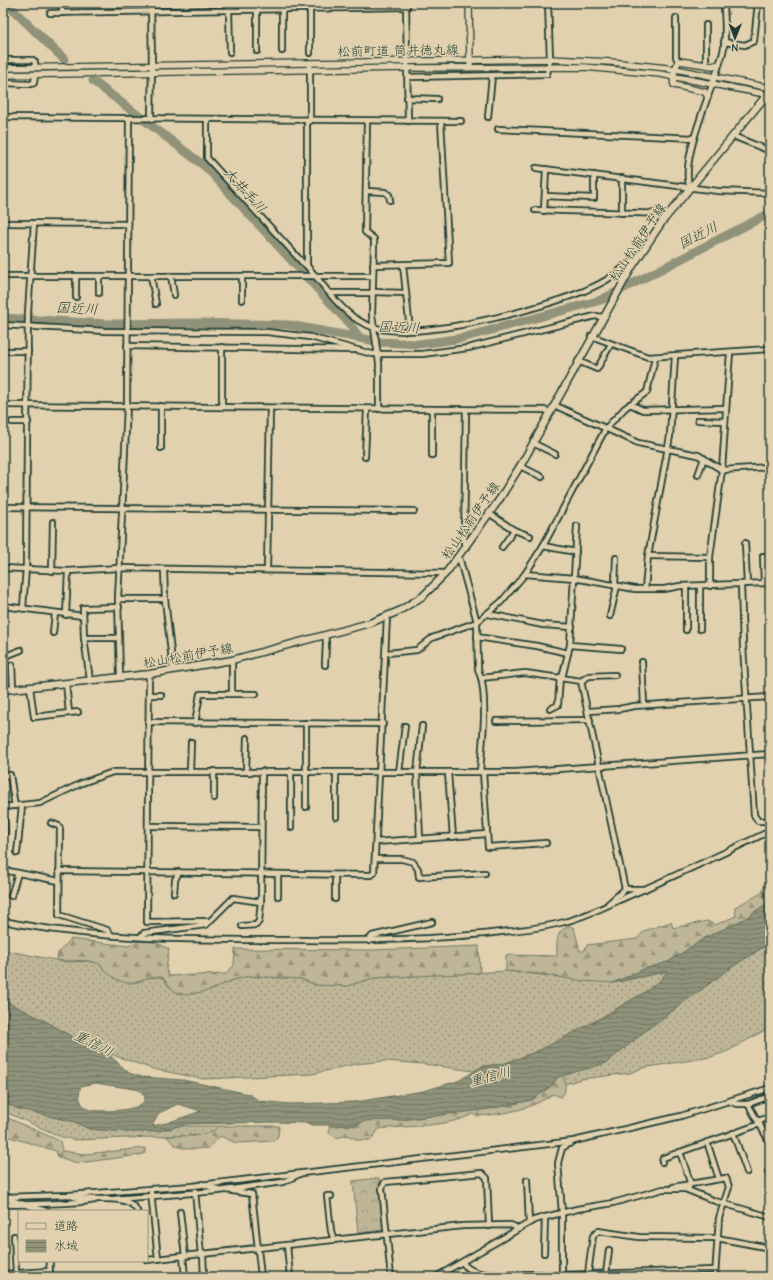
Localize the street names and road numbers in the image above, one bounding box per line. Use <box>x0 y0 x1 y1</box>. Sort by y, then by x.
street label: 松前町道 筒井徳丸線 <box>337 42 460 59</box>
street label: 松山松前伊予線 <box>606 200 670 284</box>
street label: 松山松前伊予線 <box>438 478 503 562</box>
street label: 松山松前伊予線 <box>142 640 235 671</box>

